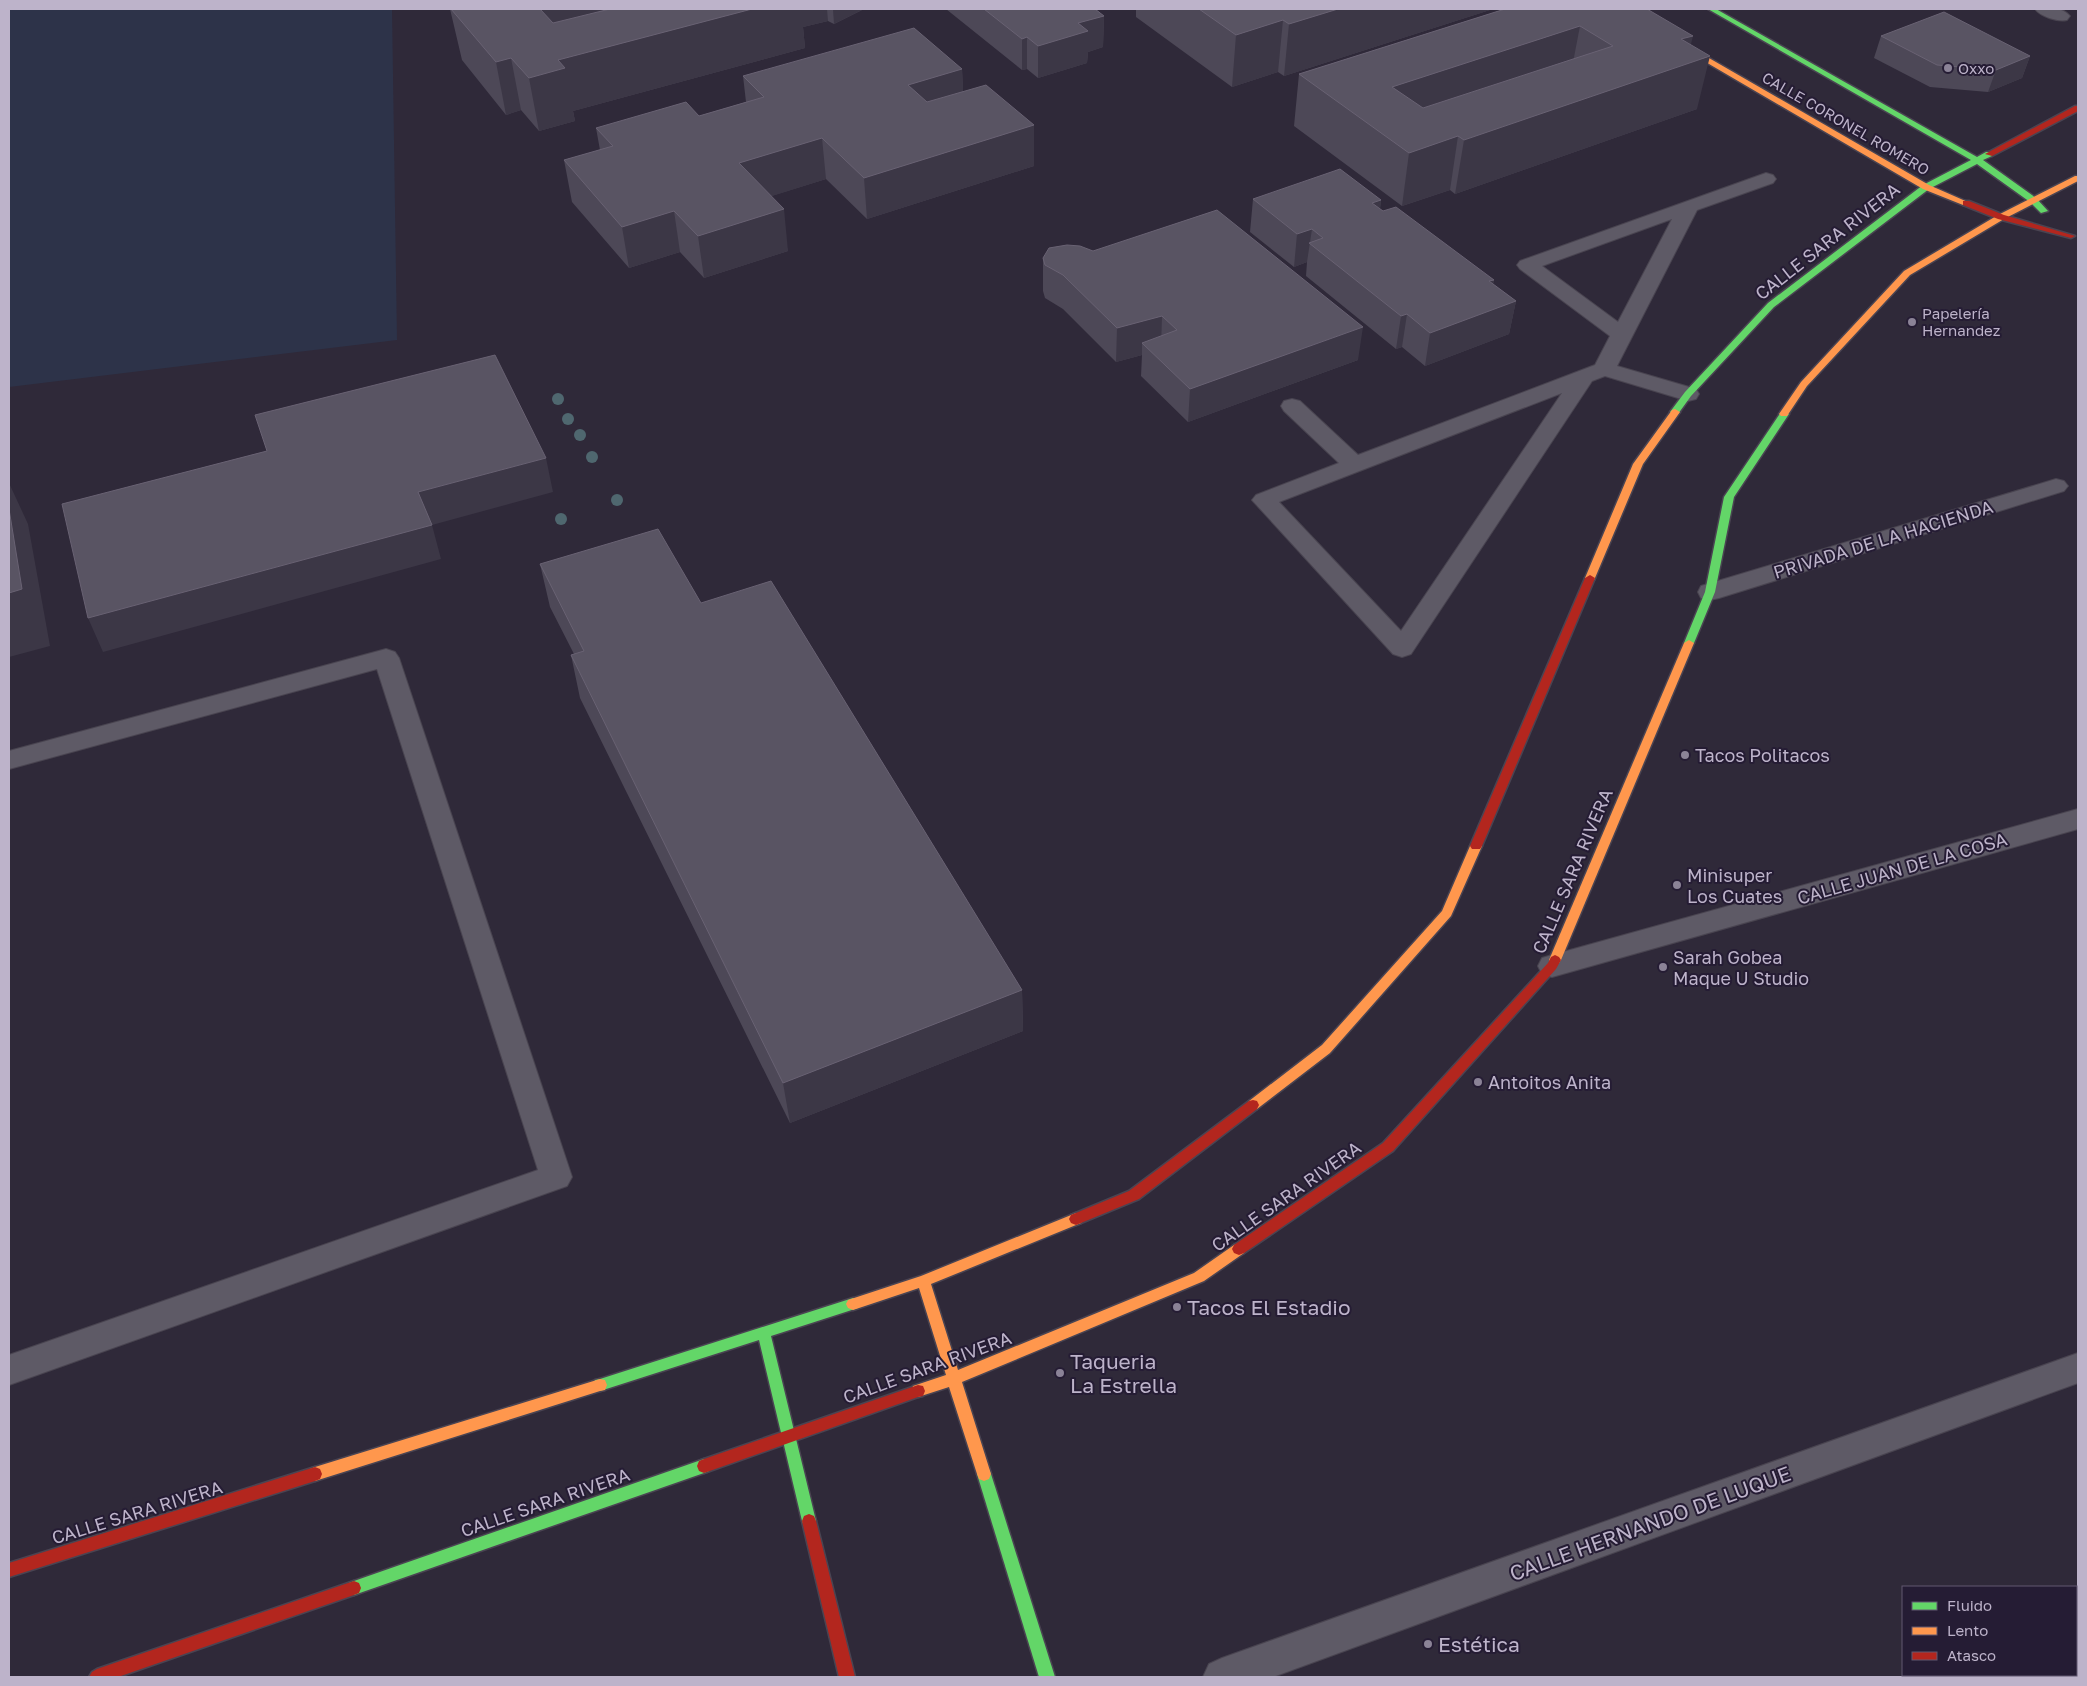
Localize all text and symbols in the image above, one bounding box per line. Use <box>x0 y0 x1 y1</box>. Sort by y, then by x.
place label: Oxxo <box>1958 59 1994 77</box>
marker: Oxxo <box>1942 62 1954 74</box>
street label: CALLE CORONEL ROMERO <box>1759 68 1933 178</box>
street label: CALLE SARA RIVERA <box>1750 178 1904 304</box>
place label: Papelería Hernandez <box>1922 304 2001 339</box>
marker: Papelería Hernandez <box>1906 316 1918 328</box>
street label: PRIVADA DE LA HACIENDA <box>1770 495 1996 583</box>
place label: Tacos Politacos <box>1695 744 1830 766</box>
marker: Tacos Politacos <box>1679 749 1691 761</box>
street label: CALLE SARA RIVERA <box>1527 785 1617 957</box>
street label: CALLE JUAN DE LA COSA <box>1795 827 2009 909</box>
place label: Minisuper Los Cuates <box>1687 864 1782 907</box>
marker: Minisuper Los Cuates <box>1671 879 1683 891</box>
place label: Sarah Gobea Maque U Studio <box>1673 946 1809 989</box>
marker: Sarah Gobea Maque U Studio <box>1657 961 1669 973</box>
place label: Antoitos Anita <box>1488 1071 1611 1093</box>
marker: Antoitos Anita <box>1472 1076 1484 1088</box>
street label: CALLE SARA RIVERA <box>1207 1136 1365 1256</box>
place label: Tacos El Estadio <box>1187 1294 1351 1320</box>
marker: Tacos El Estadio <box>1171 1301 1183 1313</box>
street label: CALLE SARA RIVERA <box>840 1326 1014 1408</box>
place label: Taqueria La Estrella <box>1070 1348 1177 1398</box>
marker: Taqueria La Estrella <box>1054 1367 1066 1379</box>
street label: CALLE HERNANDO DE LUQUE <box>1506 1460 1794 1586</box>
street label: CALLE SARA RIVERA <box>458 1463 632 1541</box>
street label: CALLE SARA RIVERA <box>49 1476 225 1548</box>
legend <box>1902 1586 2077 1676</box>
text: Fluido <box>1947 1596 1992 1614</box>
text: Lento <box>1947 1621 1988 1639</box>
place label: Estética <box>1438 1631 1520 1657</box>
marker: Estética <box>1422 1638 1434 1650</box>
text: Atasco <box>1947 1646 1996 1664</box>

